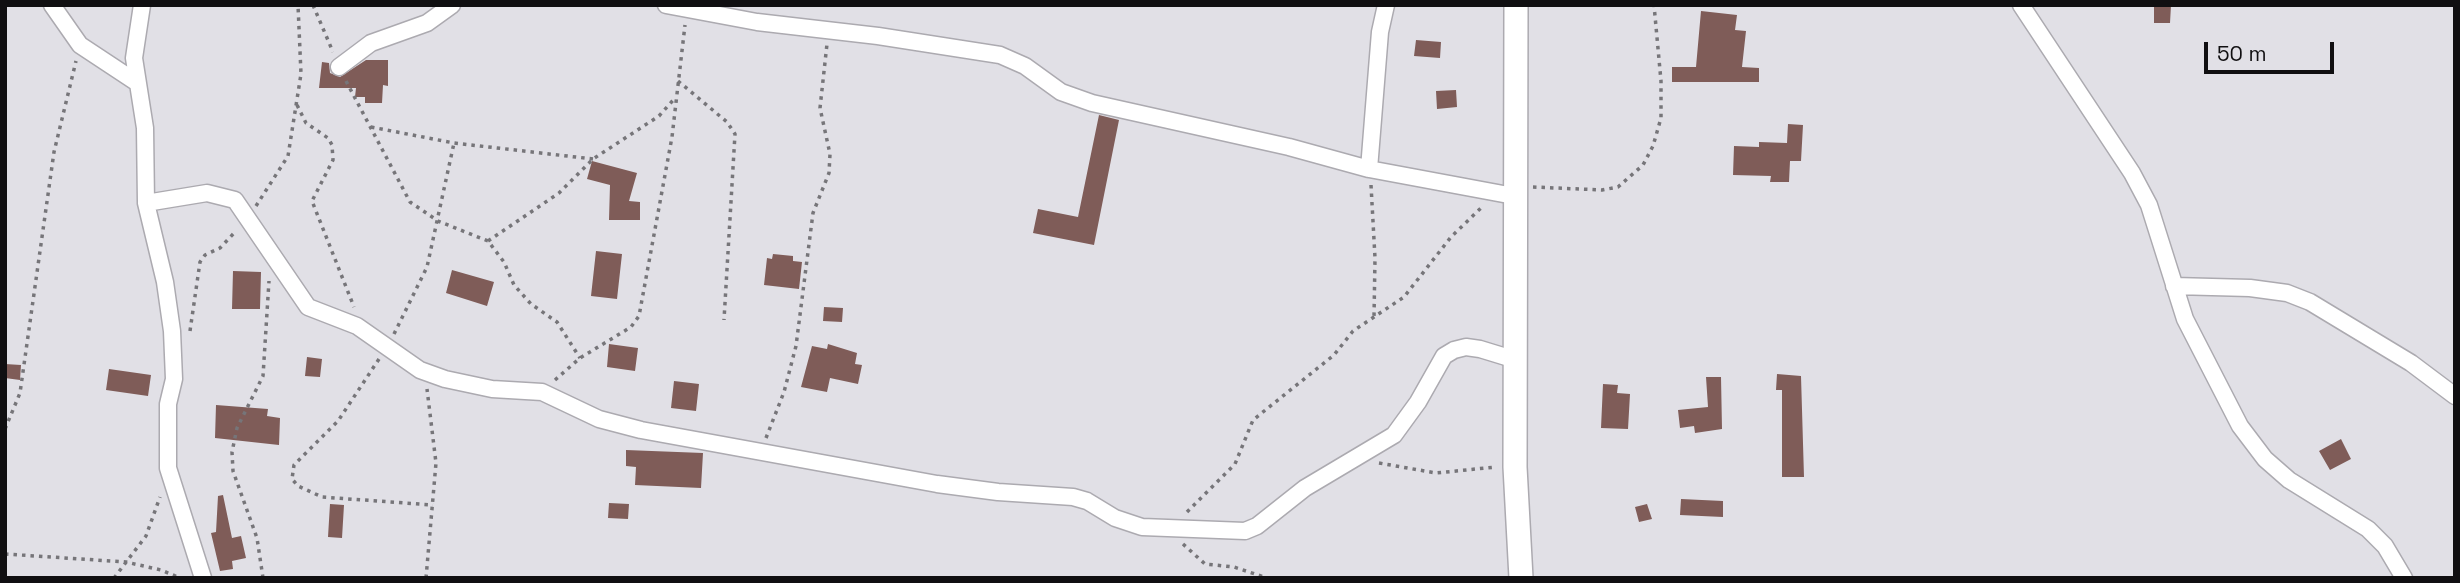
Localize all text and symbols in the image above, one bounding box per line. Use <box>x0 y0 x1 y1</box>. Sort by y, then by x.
scale bar <box>2208 28 2338 72</box>
text: 50 m <box>2217 40 2267 67</box>

